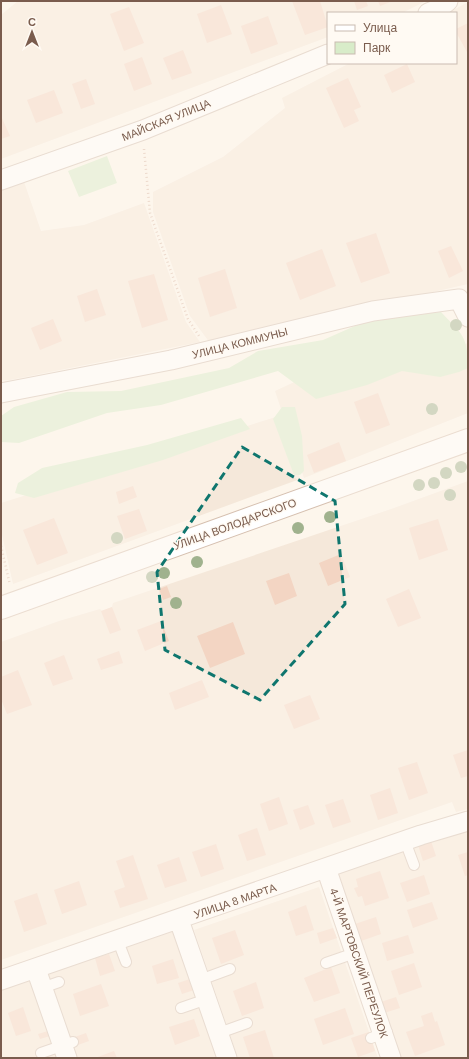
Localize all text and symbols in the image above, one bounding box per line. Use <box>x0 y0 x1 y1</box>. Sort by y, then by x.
north arrow <box>12 12 52 52</box>
legend <box>327 12 457 64</box>
text: С <box>28 16 36 28</box>
text: Улица <box>363 21 397 35</box>
text: Парк <box>363 41 391 55</box>
street label: МАЙСКАЯ УЛИЦА <box>120 97 213 143</box>
street label: УЛИЦА КОММУНЫ <box>191 325 289 361</box>
street label: УЛИЦА ВОЛОДАРСКОГО <box>172 496 298 552</box>
street label: УЛИЦА 8 МАРТА <box>192 881 278 921</box>
street label: 4-Й МАРТОВСКИЙ ПЕРЕУЛОК <box>328 886 391 1040</box>

